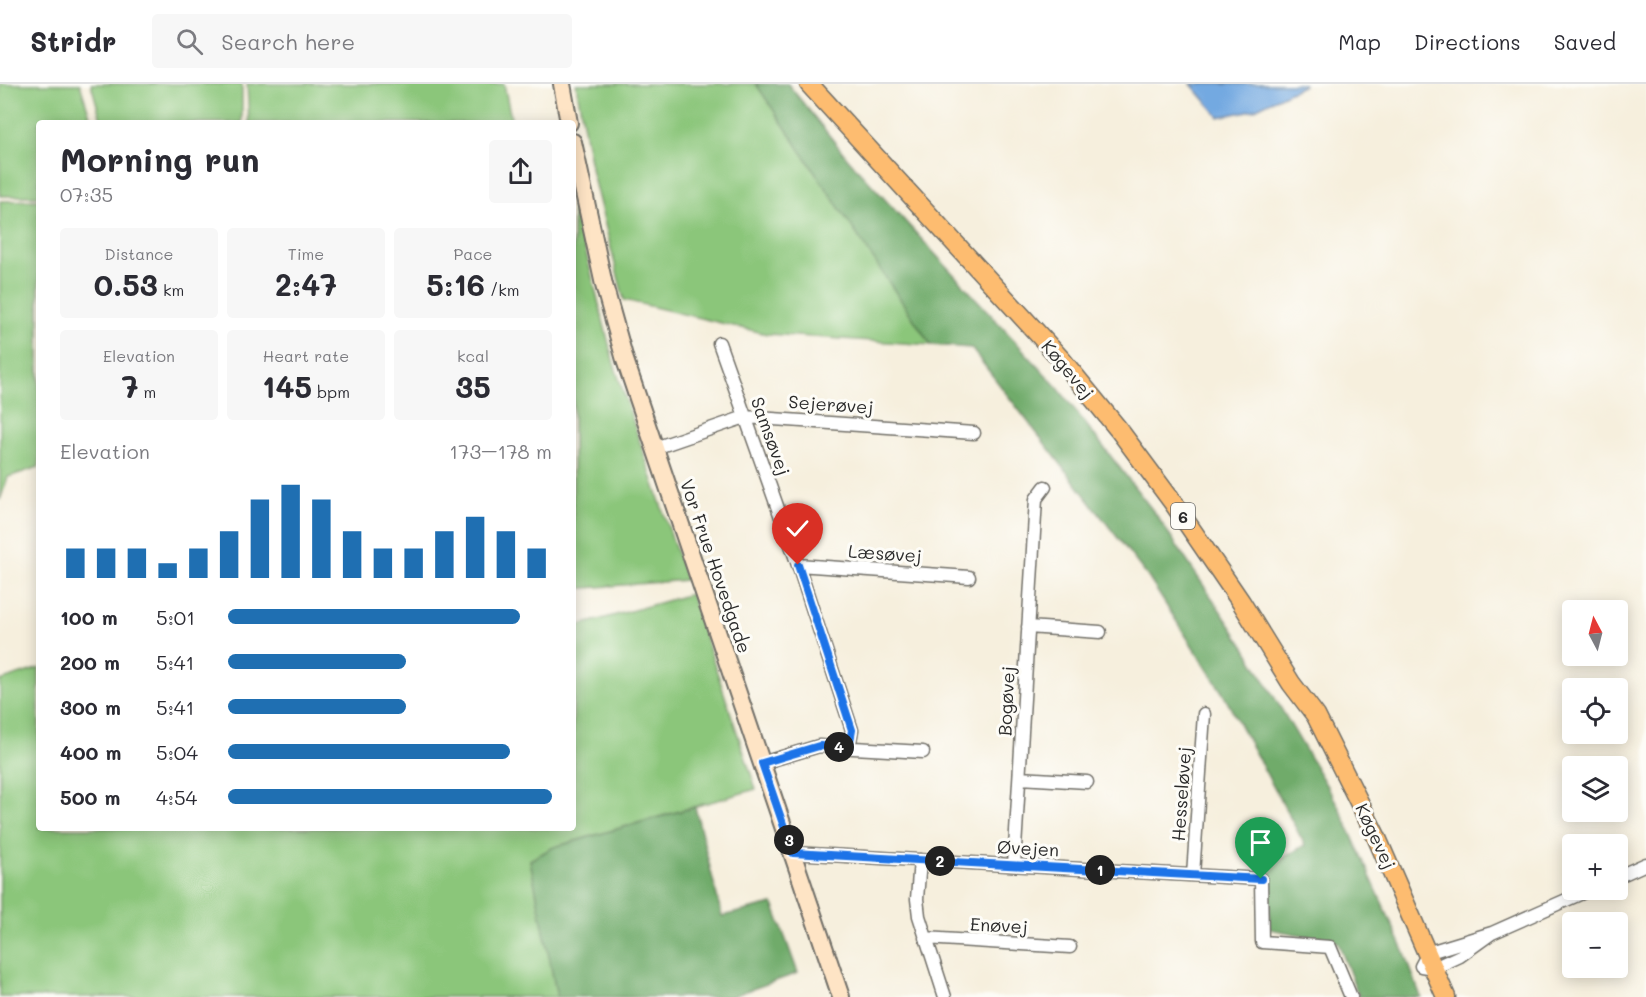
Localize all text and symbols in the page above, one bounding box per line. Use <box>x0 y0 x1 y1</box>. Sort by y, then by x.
search box <box>152 14 572 68</box>
text: Stridr <box>30 23 116 59</box>
icon: search <box>173 25 206 58</box>
text: Search here <box>221 27 355 56</box>
text: Map <box>1338 28 1381 55</box>
text: Directions <box>1414 28 1521 55</box>
text: Saved <box>1554 28 1616 55</box>
text: Morning run <box>60 137 260 180</box>
button: share <box>489 140 552 203</box>
text: 07:35 <box>60 181 113 207</box>
text: Distance <box>105 243 173 264</box>
text: Time <box>288 243 324 264</box>
text: Pace <box>453 243 493 264</box>
text: 0.53 <box>94 264 158 304</box>
text: 2:47 <box>275 264 337 304</box>
text: 5:16 <box>426 264 485 304</box>
text: km <box>158 279 184 300</box>
text: /km <box>485 279 520 300</box>
street label: Køgevej <box>1036 334 1100 404</box>
text: Elevation <box>103 345 175 366</box>
text: Heart rate <box>263 345 349 366</box>
text: kcal <box>457 345 489 366</box>
text: 7 <box>122 366 138 406</box>
text: 145 <box>262 366 312 406</box>
text: 35 <box>455 366 491 406</box>
text: m <box>138 381 156 402</box>
text: bpm <box>312 381 350 402</box>
street label: Sejerøvej <box>788 389 874 419</box>
street label: Samsøvej <box>746 393 796 479</box>
text: Elevation <box>60 438 150 464</box>
text: 173–178 m <box>449 438 552 464</box>
street label: Vor Frue Hovedgade <box>675 476 757 656</box>
pin <box>772 503 823 565</box>
road number: 6 <box>1171 503 1195 529</box>
icon: check <box>781 512 814 545</box>
street label: Læsøvej <box>847 538 923 568</box>
north arrow <box>1562 600 1628 666</box>
map controls <box>1562 600 1628 978</box>
text: 100 m <box>60 604 118 630</box>
text: 5:01 <box>156 604 195 630</box>
text: 200 m <box>60 649 120 675</box>
text: 5:41 <box>156 649 195 675</box>
street label: Bogøvej <box>992 666 1020 736</box>
button: locate <box>1562 678 1628 744</box>
text: 300 m <box>60 694 121 720</box>
text: 5:41 <box>156 694 195 720</box>
pin: 4 <box>824 732 854 762</box>
text: 4 <box>834 736 844 757</box>
text: 400 m <box>60 739 121 765</box>
text: 5:04 <box>156 739 198 765</box>
street label: Hesseløvej <box>1166 746 1196 842</box>
button: layers <box>1562 756 1628 822</box>
text: 500 m <box>60 784 120 810</box>
text: 4:54 <box>156 784 197 810</box>
street label: Køgevej <box>1350 799 1402 873</box>
pin <box>1235 817 1286 879</box>
pin: 3 <box>774 825 804 855</box>
icon: arrive <box>1244 826 1277 859</box>
text: 3 <box>784 829 794 850</box>
street label: Øvejen <box>996 834 1060 862</box>
button: + <box>1562 834 1628 900</box>
pin: 2 <box>925 846 955 876</box>
text: 2 <box>936 850 944 871</box>
pin: 1 <box>1085 855 1115 885</box>
text: 1 <box>1096 859 1104 880</box>
street label: Enøvej <box>970 912 1028 938</box>
button: − <box>1562 912 1628 978</box>

